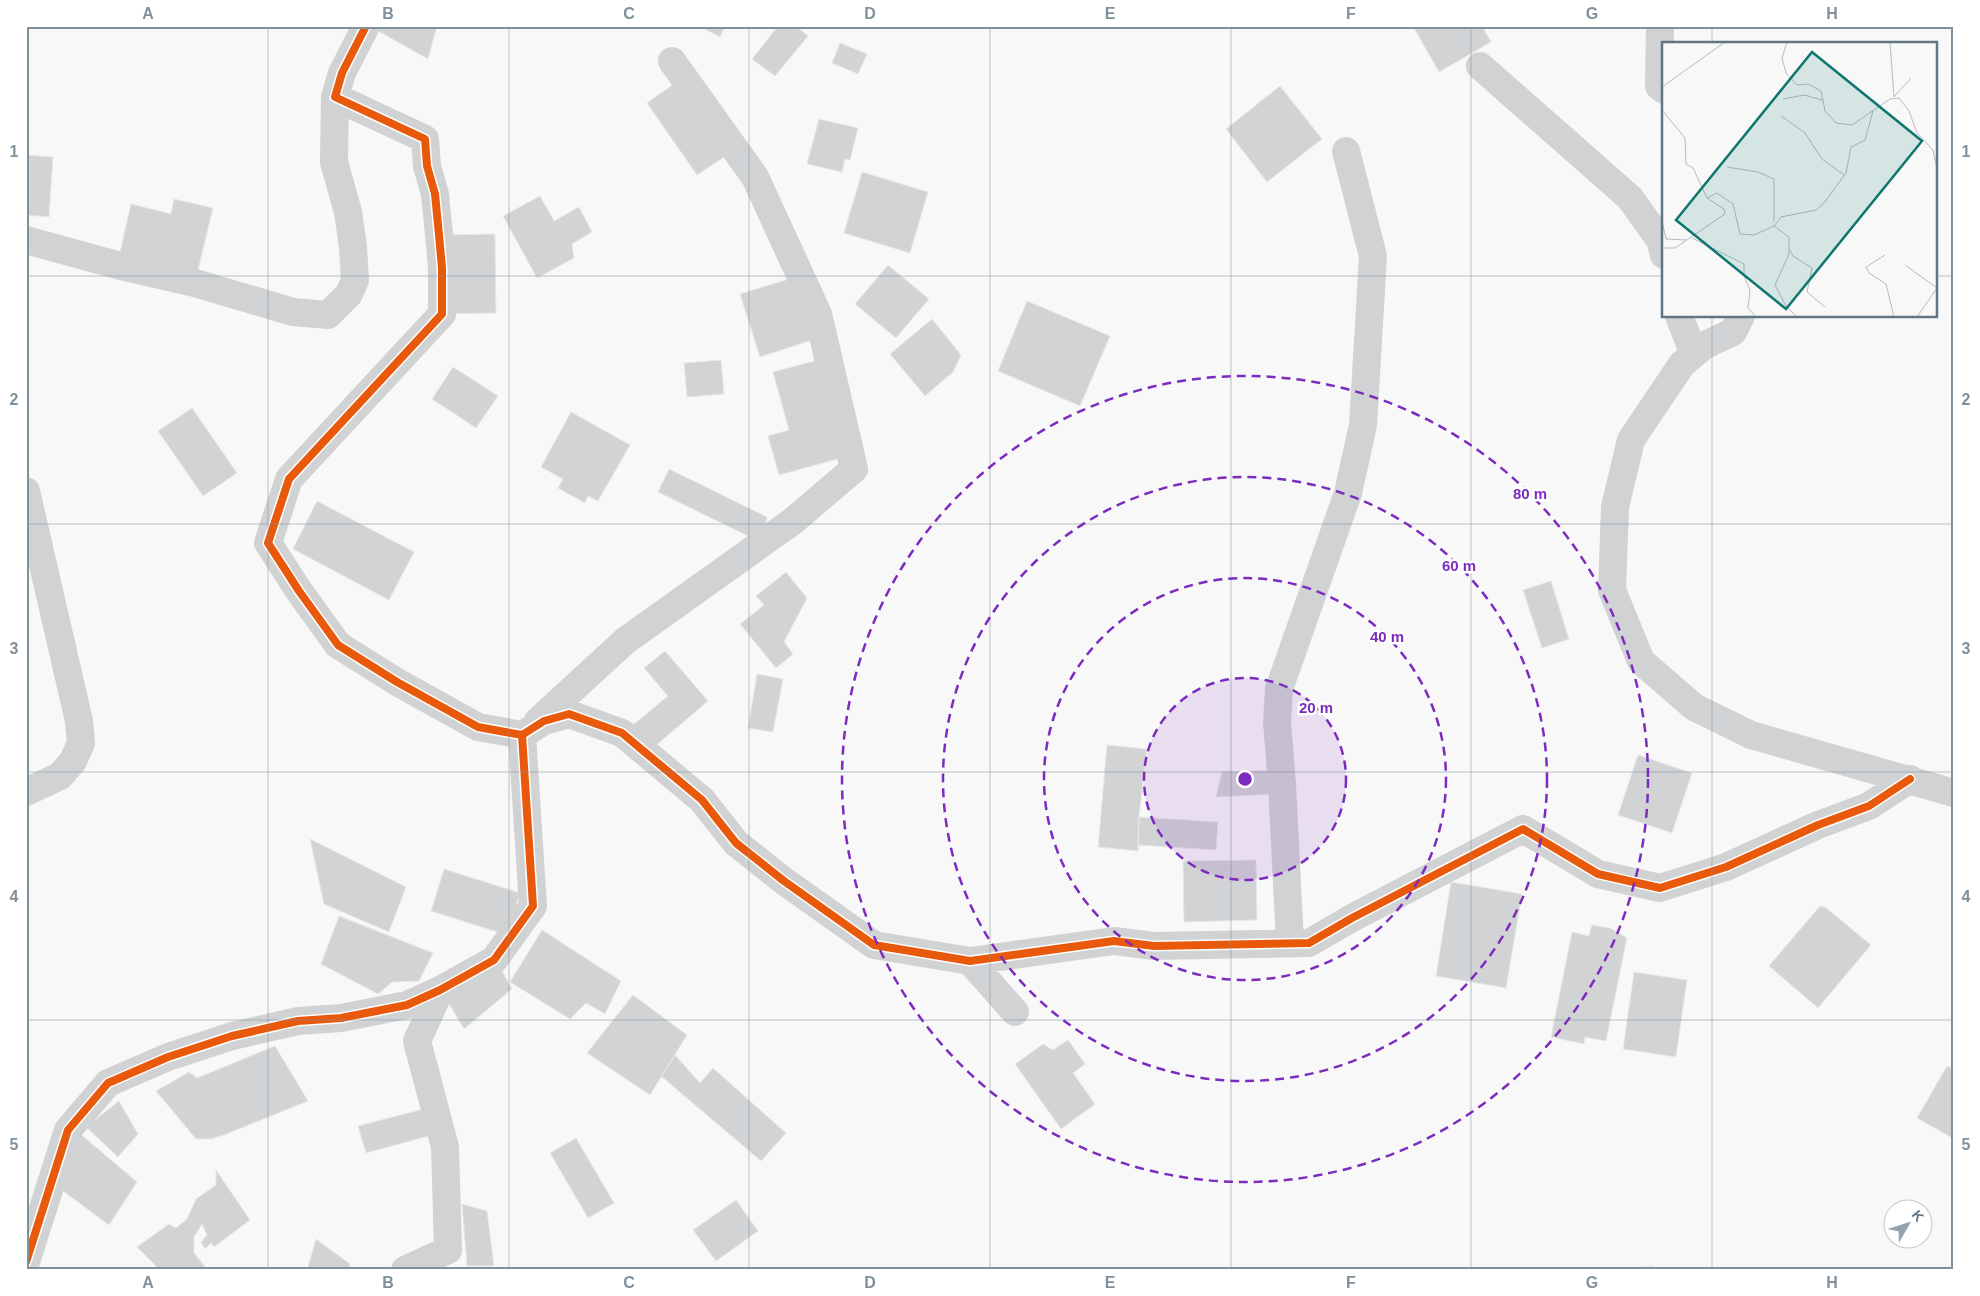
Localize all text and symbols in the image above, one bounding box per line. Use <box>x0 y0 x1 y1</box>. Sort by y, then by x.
text: A <box>142 5 154 22</box>
text: B <box>382 5 394 22</box>
text: C <box>623 5 635 22</box>
text: D <box>864 5 876 22</box>
text: E <box>1105 5 1116 22</box>
text: F <box>1346 5 1356 22</box>
text: G <box>1586 5 1598 22</box>
text: H <box>1826 5 1838 22</box>
inset map <box>1662 42 1938 318</box>
text: 1 <box>10 143 19 160</box>
text: 1 <box>1962 143 1971 160</box>
text: 2 <box>10 391 19 408</box>
text: 2 <box>1962 391 1971 408</box>
text: 80 m <box>1513 485 1547 502</box>
text: 60 m <box>1442 557 1476 574</box>
text: 40 m <box>1370 628 1404 645</box>
text: 3 <box>10 640 19 657</box>
text: 3 <box>1962 640 1971 657</box>
text: 20 m <box>1299 699 1333 716</box>
centre of rings <box>1236 770 1254 788</box>
text: 4 <box>10 888 19 905</box>
text: 4 <box>1962 888 1971 905</box>
text: 5 <box>10 1136 19 1153</box>
text: 5 <box>1962 1136 1971 1153</box>
north arrow <box>1882 1198 1932 1248</box>
text: K <box>1909 1207 1928 1225</box>
text: A <box>142 1274 154 1291</box>
text: B <box>382 1274 394 1291</box>
text: C <box>623 1274 635 1291</box>
text: D <box>864 1274 876 1291</box>
text: E <box>1105 1274 1116 1291</box>
text: F <box>1346 1274 1356 1291</box>
text: G <box>1586 1274 1598 1291</box>
text: H <box>1826 1274 1838 1291</box>

